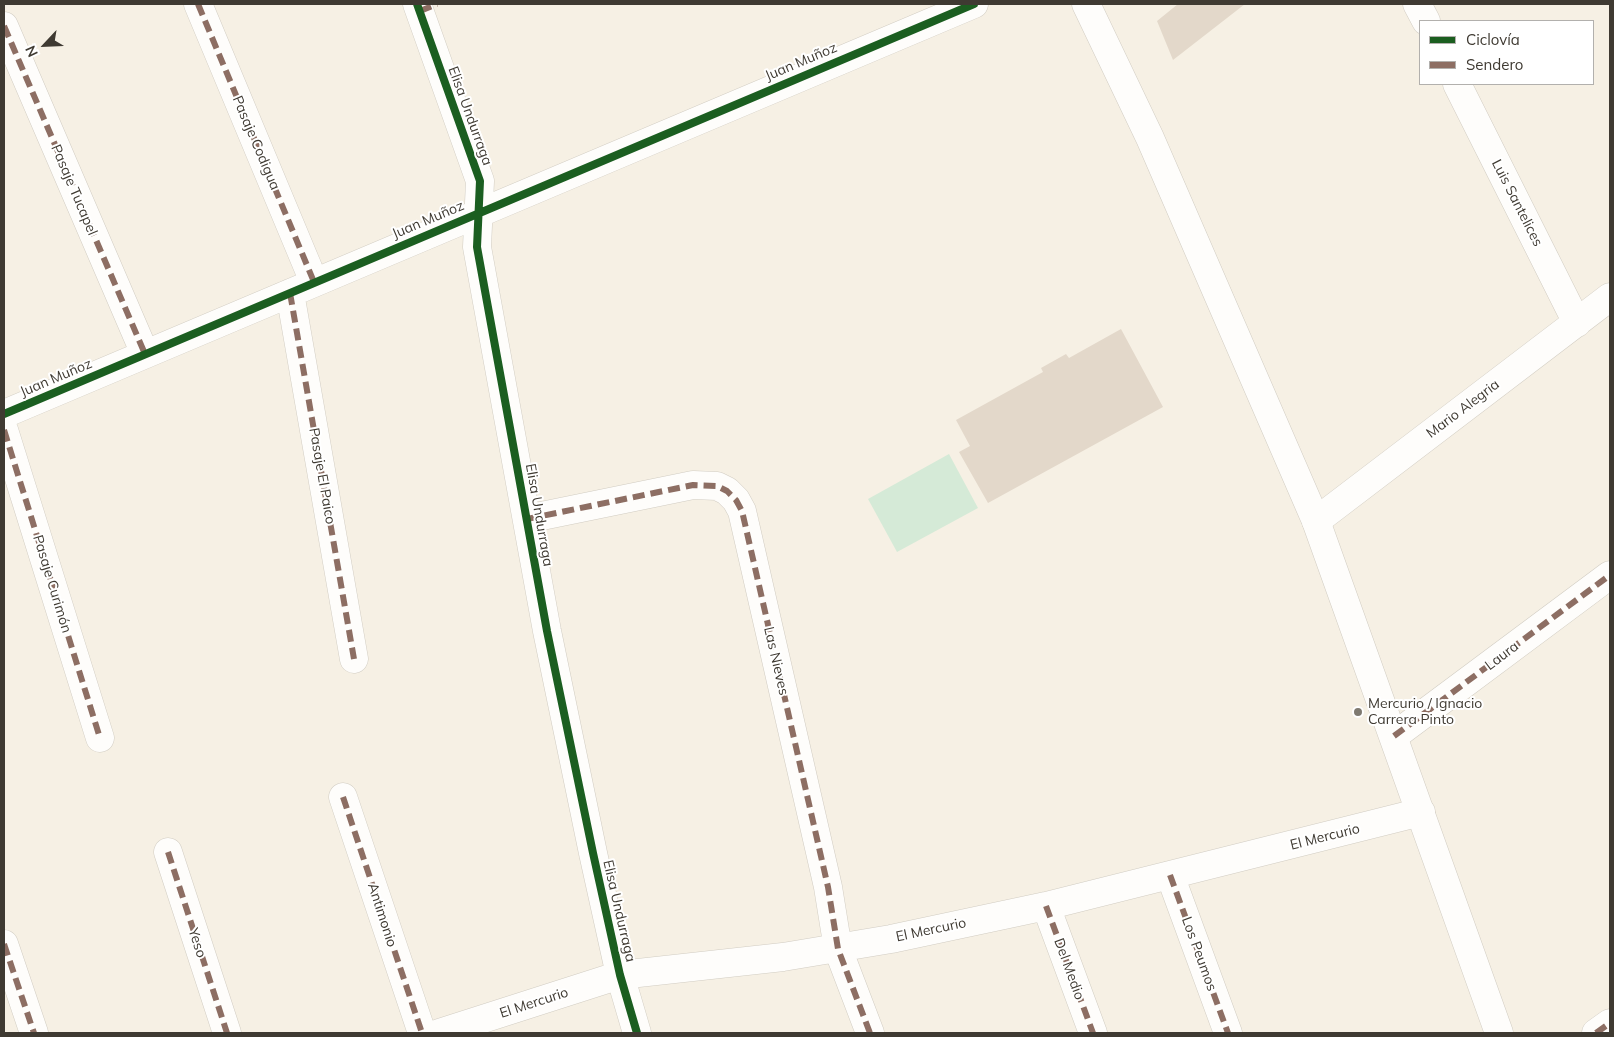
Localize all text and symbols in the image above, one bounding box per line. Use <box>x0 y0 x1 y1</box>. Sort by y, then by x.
north arrow <box>20 20 70 70</box>
legend <box>1419 20 1594 85</box>
text: Ciclovía <box>1466 30 1520 49</box>
street label: Juan Muñoz <box>763 39 839 85</box>
text: N <box>21 43 42 60</box>
text: Sendero <box>1466 55 1523 74</box>
street label: Elisa Undurraga <box>444 64 496 168</box>
street label: Pasaje Codigua <box>229 93 283 193</box>
street label: Pasaje Tucapel <box>47 142 101 238</box>
street label: Luis Santelices <box>1488 157 1546 249</box>
street label: Juan Muñoz <box>390 197 466 243</box>
street label: Juan Muñoz <box>18 355 94 401</box>
street label: Mario Alegria <box>1423 376 1503 442</box>
street label: Pasaje El Paico <box>305 426 339 526</box>
street label: Elisa Undurraga <box>522 462 556 568</box>
street label: Pasaje Curimón <box>29 533 75 635</box>
street label: Las Nieves <box>760 625 792 697</box>
street label: Laura <box>1482 638 1522 674</box>
place label: Mercurio / Ignacio Carrera Pinto <box>1368 696 1482 729</box>
marker: Mercurio / Ignacio Carrera Pinto <box>1352 706 1364 718</box>
street label: El Mercurio <box>1288 820 1362 854</box>
street label: Elisa Undurraga <box>599 858 639 964</box>
street label: Antimonio <box>364 881 400 949</box>
street label: El Mercurio <box>894 914 968 946</box>
street label: Los Peumos <box>1178 915 1220 993</box>
street label: Yeso <box>184 926 210 960</box>
street label: Del Medio <box>1050 936 1088 1002</box>
street label: El Mercurio <box>498 984 570 1022</box>

